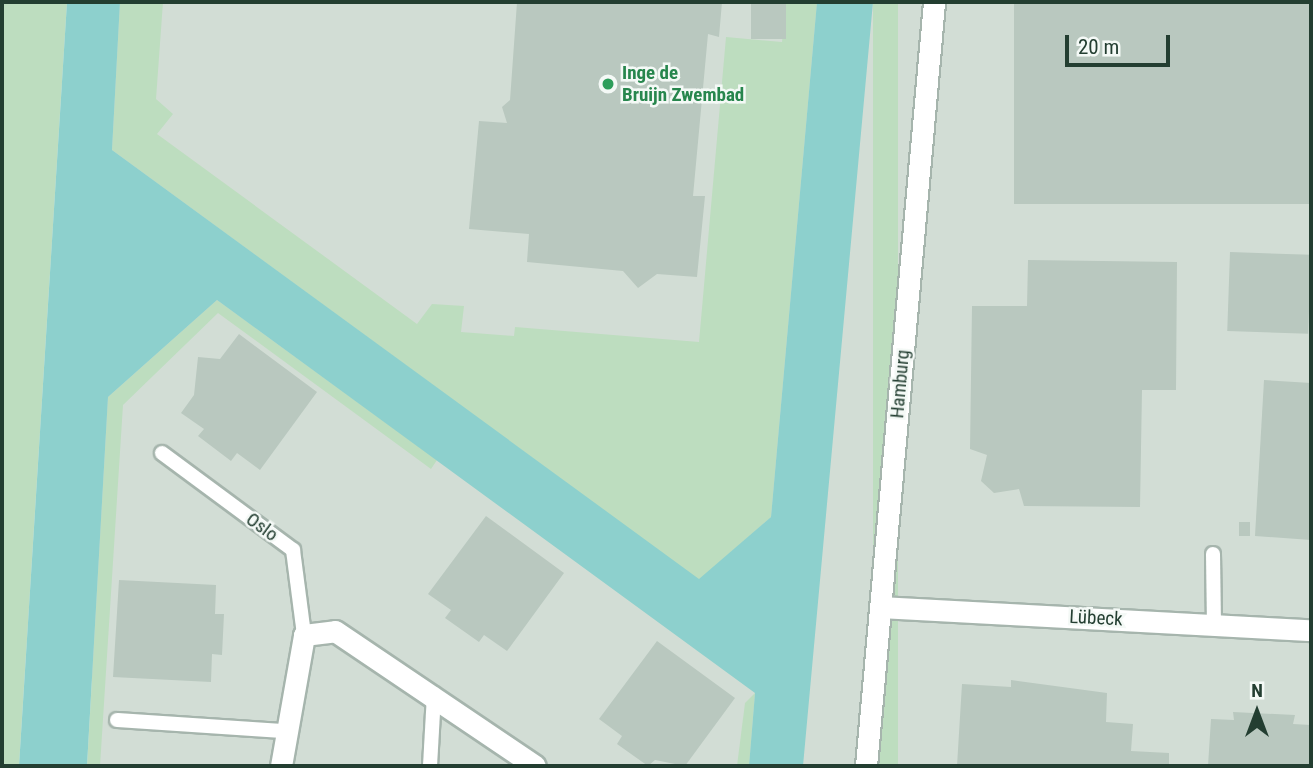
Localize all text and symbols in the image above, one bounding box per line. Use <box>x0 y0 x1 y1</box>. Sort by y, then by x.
scale bar <box>1068 21 1173 65</box>
text: 20 m <box>1078 35 1119 59</box>
place label: Inge de Bruijn Zwembad <box>622 62 744 106</box>
marker: Inge de Bruijn Zwembad <box>600 76 616 92</box>
street label: Hamburg <box>886 349 914 419</box>
street label: Oslo <box>242 508 282 546</box>
street label: Lübeck <box>1069 605 1123 631</box>
north arrow <box>1222 677 1292 747</box>
text: N <box>1251 679 1263 702</box>

